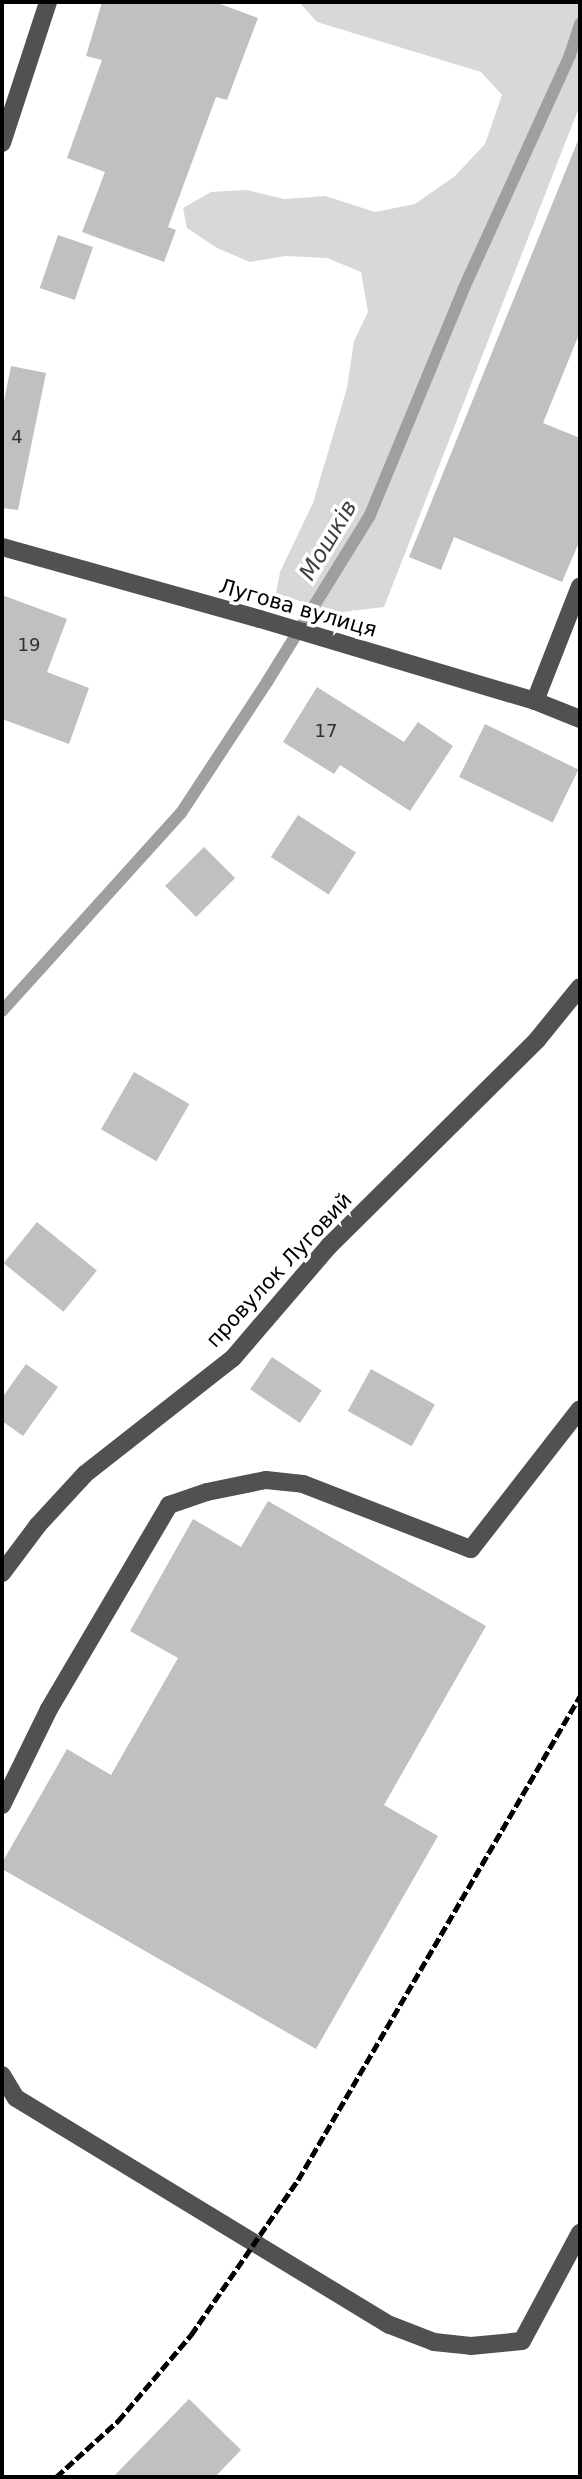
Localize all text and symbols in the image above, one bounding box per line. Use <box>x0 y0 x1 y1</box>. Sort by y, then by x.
house number: 4 <box>11 426 23 448</box>
water label: Мошків <box>293 495 363 585</box>
street label: Лугова вулиця <box>216 573 380 643</box>
house number: 19 <box>18 634 40 656</box>
house number: 17 <box>315 720 337 742</box>
street label: провулок Луговий <box>201 1187 357 1353</box>

